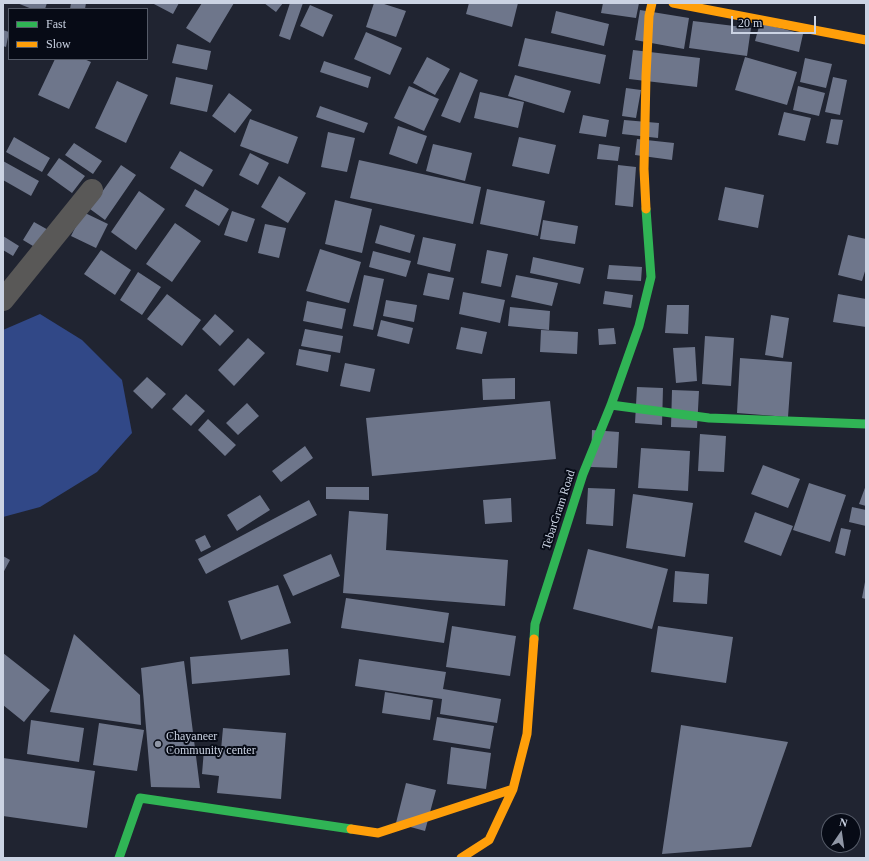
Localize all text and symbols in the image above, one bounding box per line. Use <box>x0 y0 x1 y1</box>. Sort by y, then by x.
legend <box>8 8 148 60</box>
scale bar <box>733 8 818 34</box>
text: 20 m <box>738 16 762 30</box>
text: Fast <box>46 17 66 31</box>
text: Slow <box>46 37 71 51</box>
street label: TebarGram Road <box>537 463 581 557</box>
place label: Chayaneer Community center <box>166 730 271 758</box>
marker: Chayaneer Community center <box>153 739 163 749</box>
north arrow <box>821 813 861 853</box>
text: N <box>838 816 849 829</box>

